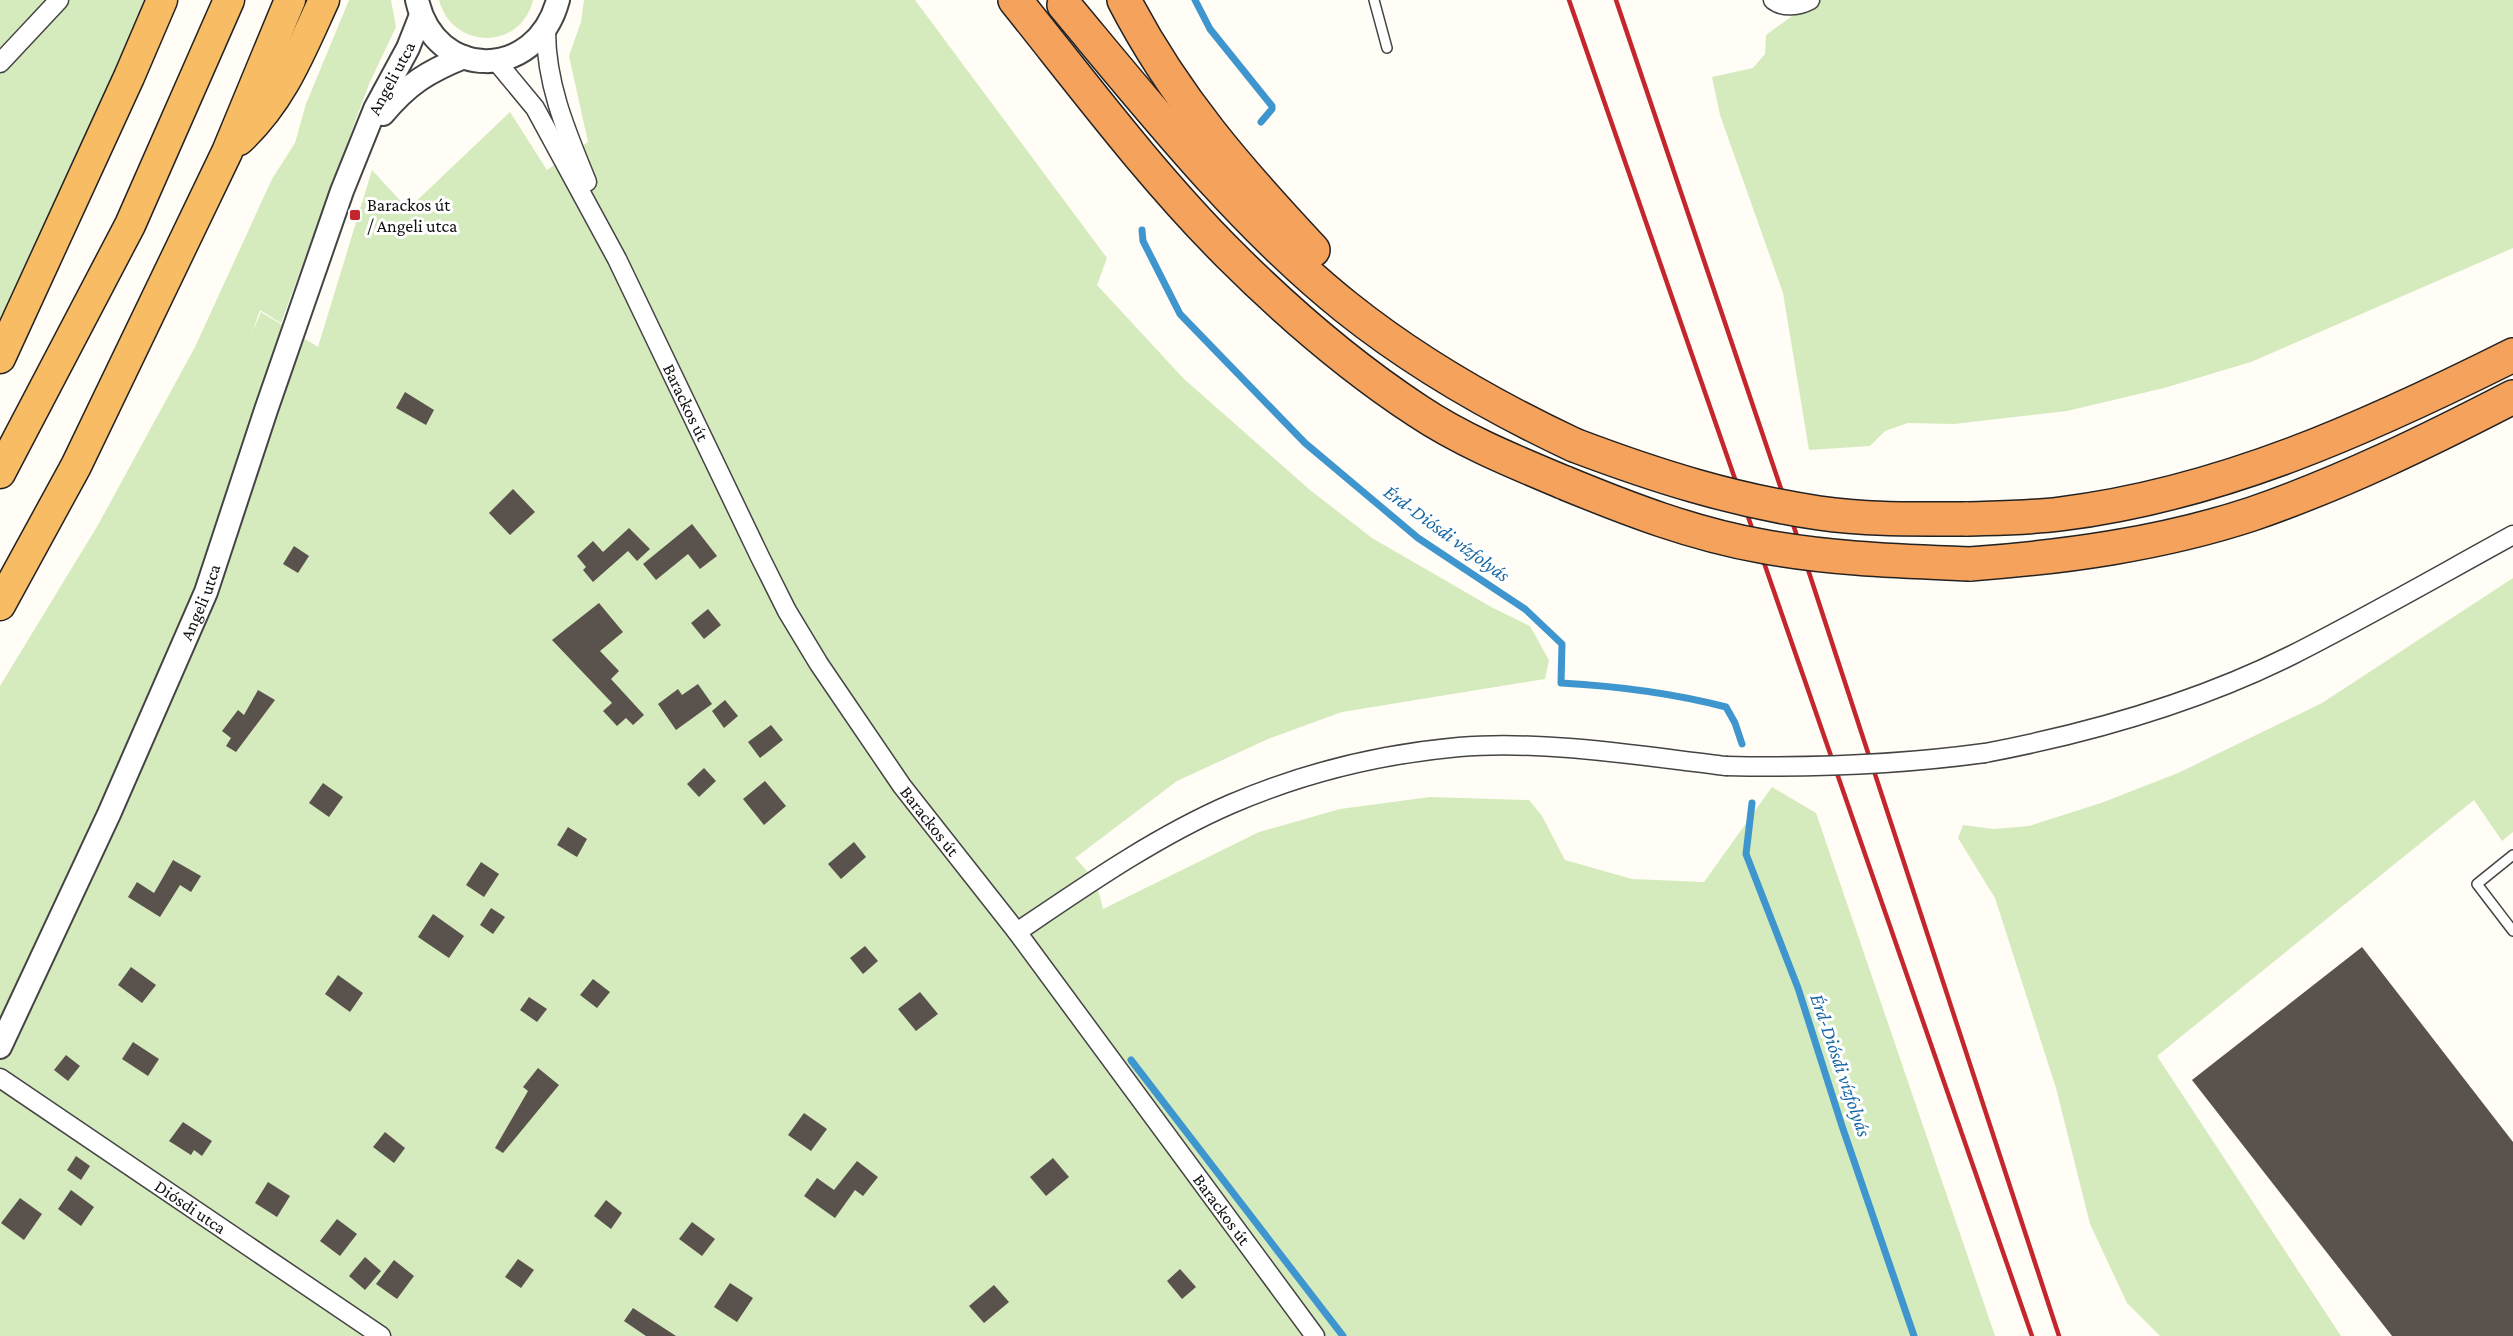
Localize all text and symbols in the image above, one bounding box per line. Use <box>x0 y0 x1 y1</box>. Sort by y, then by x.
street label: Angeli utca <box>364 39 419 118</box>
place label: Barackos út / Angeli utca <box>367 195 457 236</box>
marker: Barackos út / Angeli utca <box>348 208 362 222</box>
street label: Barackos út <box>659 361 713 445</box>
water label: Érd-Diósdi vízfolyás <box>1379 480 1515 587</box>
street label: Angeli utca <box>176 562 224 643</box>
street label: Barackos út <box>896 782 964 861</box>
water label: Érd-Diósdi vízfolyás <box>1805 991 1876 1140</box>
street label: Barackos út <box>1189 1170 1255 1250</box>
street label: Diósdi utca <box>151 1176 230 1238</box>

